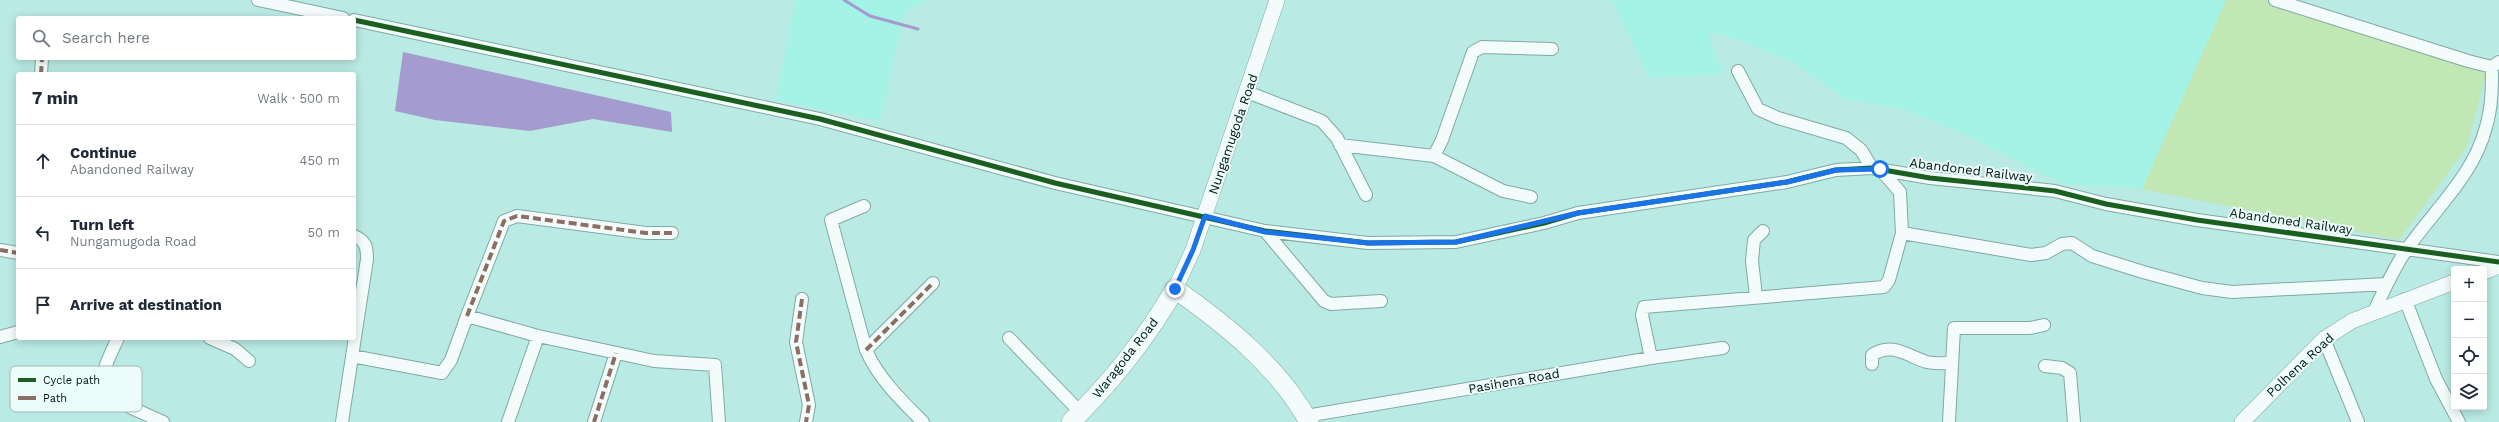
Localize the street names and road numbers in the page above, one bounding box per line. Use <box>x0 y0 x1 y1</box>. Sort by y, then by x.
street label: Nungamugoda Road <box>1205 72 1261 196</box>
street label: Abandoned Railway <box>1909 155 2034 185</box>
street label: Abandoned Railway <box>2229 205 2354 237</box>
street label: Waragoda Road <box>1089 315 1161 401</box>
street label: Polhena Road <box>2263 330 2337 400</box>
street label: Pasihena Road <box>1467 366 1561 396</box>

